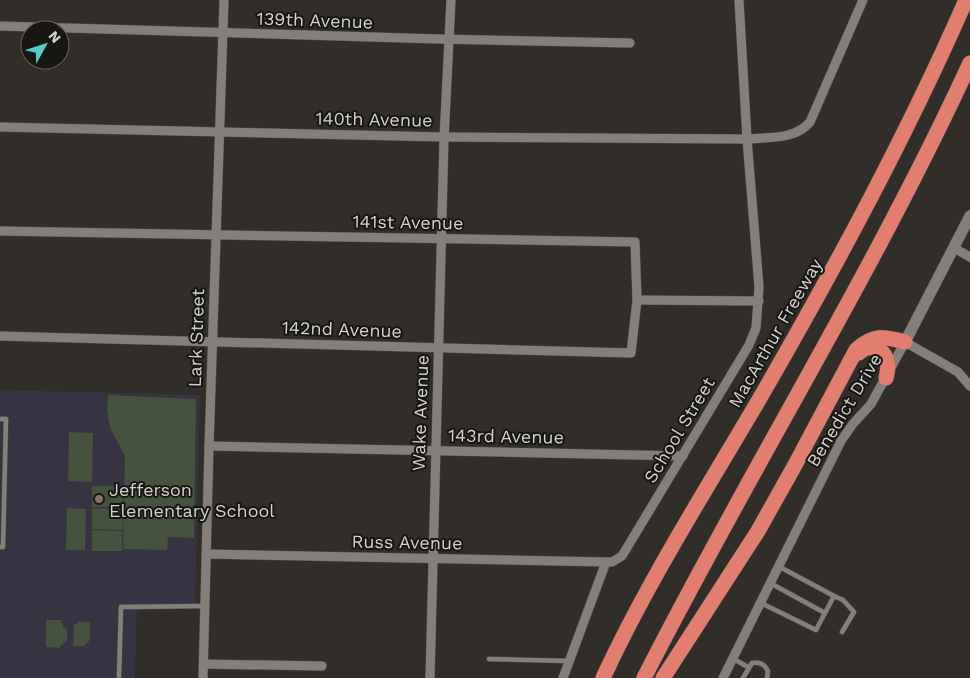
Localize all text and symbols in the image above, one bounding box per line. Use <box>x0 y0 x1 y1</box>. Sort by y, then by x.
street label: 139th Avenue <box>256 7 374 33</box>
north arrow <box>20 20 70 70</box>
text: N <box>45 28 64 46</box>
street label: 140th Avenue <box>315 107 433 131</box>
street label: 141st Avenue <box>352 211 464 233</box>
street label: MacArthur Freeway <box>724 254 827 411</box>
street label: Lark Street <box>184 288 208 388</box>
street label: 142nd Avenue <box>282 316 402 342</box>
street label: Benedict Drive <box>802 350 886 470</box>
street label: Wake Avenue <box>407 355 433 471</box>
street label: School Street <box>639 373 719 487</box>
street label: 143rd Avenue <box>448 424 564 448</box>
place label: Jefferson Elementary School <box>109 479 275 521</box>
marker: Jefferson Elementary School <box>93 493 105 505</box>
street label: Russ Avenue <box>351 531 463 553</box>

